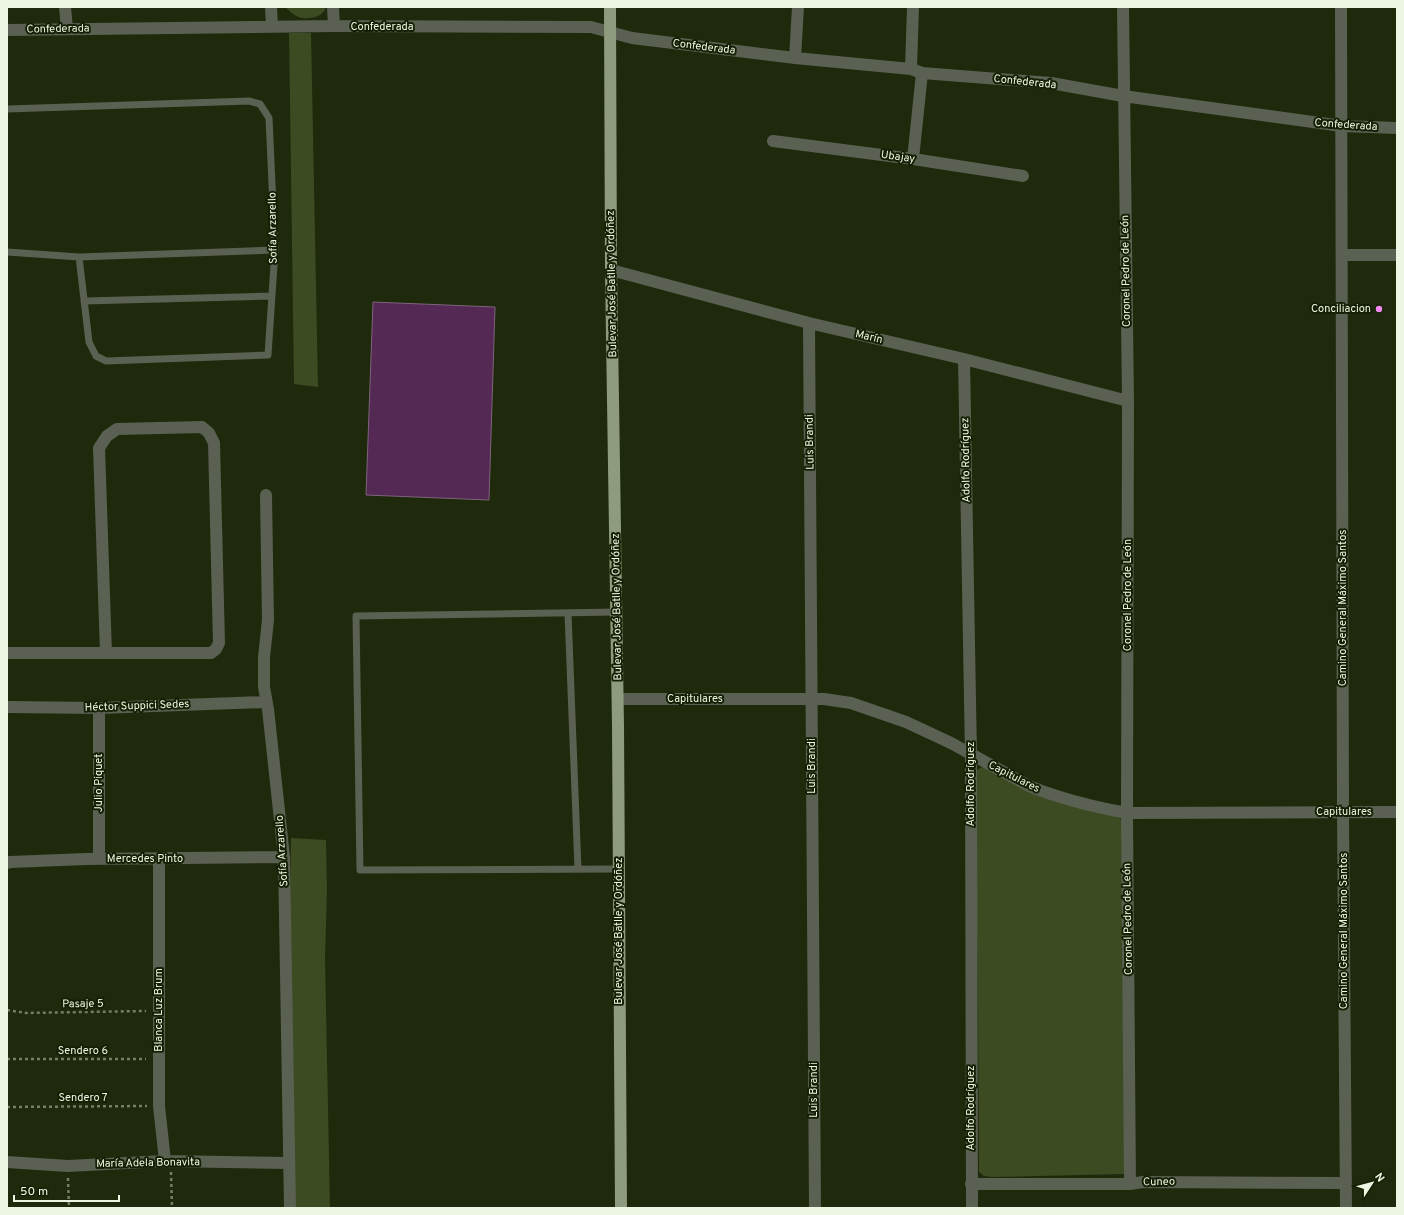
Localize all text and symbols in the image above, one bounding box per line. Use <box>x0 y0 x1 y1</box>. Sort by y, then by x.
street label: Confederada <box>350 20 414 34</box>
street label: Confederada <box>26 21 90 37</box>
street label: Confederada <box>672 36 736 58</box>
street label: Confederada <box>993 72 1057 92</box>
street label: Confederada <box>1314 116 1378 134</box>
street label: Ubajay <box>880 148 916 166</box>
street label: Sofía Arzarello <box>265 192 281 264</box>
street label: Bulevar José Batlle y Ordóñez <box>604 210 620 358</box>
street label: Coronel Pedro de León <box>1118 215 1134 327</box>
place label: Conciliacion <box>1311 302 1371 316</box>
marker: Conciliacion <box>1374 304 1384 314</box>
street label: Marín <box>854 327 884 347</box>
street label: Luis Brandi <box>803 414 817 470</box>
street label: Adolfo Rodríguez <box>958 417 974 503</box>
street label: Camino General Máximo Santos <box>1336 530 1350 686</box>
street label: Bulevar José Batlle y Ordóñez <box>609 533 625 681</box>
street label: Coronel Pedro de León <box>1121 539 1135 651</box>
street label: Capitulares <box>667 692 723 706</box>
street label: Héctor Suppici Sedes <box>84 697 190 715</box>
street label: Luis Brandi <box>805 738 819 794</box>
street label: Adolfo Rodríguez <box>964 742 978 826</box>
street label: Julio Piquet <box>92 754 106 812</box>
street label: Capitulares <box>986 758 1042 796</box>
street label: Capitulares <box>1316 805 1372 819</box>
street label: Sofía Arzarello <box>273 815 291 887</box>
street label: Mercedes Pinto <box>107 852 183 866</box>
street label: Camino General Máximo Santos <box>1337 853 1351 1009</box>
street label: Bulevar José Batlle y Ordóñez <box>612 857 626 1005</box>
street label: Coronel Pedro de León <box>1120 863 1136 975</box>
street label: Blanca Luz Brum <box>152 968 166 1052</box>
street label: Pasaje 5 <box>62 997 104 1011</box>
street label: Sendero 6 <box>58 1044 108 1058</box>
street label: Luis Brandi <box>807 1062 821 1118</box>
street label: Adolfo Rodríguez <box>964 1066 978 1150</box>
street label: Sendero 7 <box>58 1091 108 1105</box>
street label: María Adela Bonavita <box>96 1155 200 1171</box>
north arrow <box>1352 1163 1392 1203</box>
text: N <box>1371 1170 1387 1185</box>
street label: Cuneo <box>1143 1175 1175 1189</box>
scale bar <box>14 1177 119 1203</box>
text: 50 m <box>20 1184 48 1200</box>

